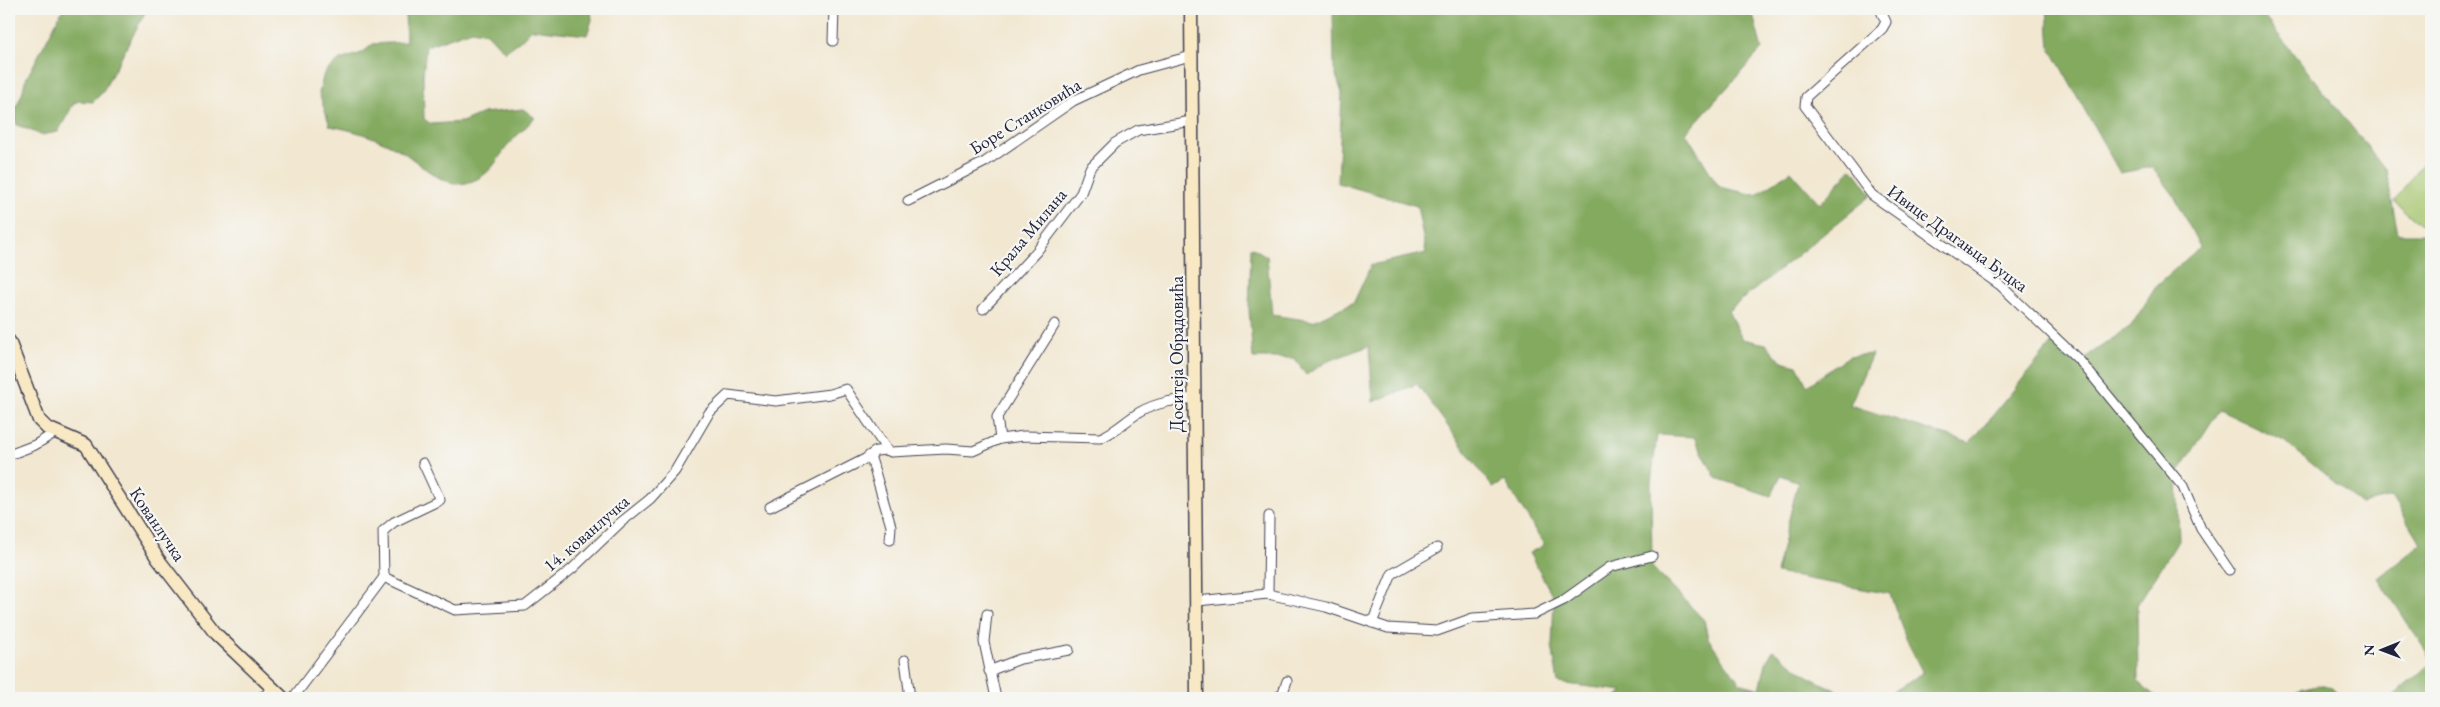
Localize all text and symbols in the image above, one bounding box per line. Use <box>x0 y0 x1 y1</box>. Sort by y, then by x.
street label: Боре Станковића <box>965 72 1086 159</box>
street label: Ивице Драгањца Буцка <box>1883 179 2034 297</box>
street label: Краља Милана <box>985 183 1072 281</box>
street label: Доситеја Обрадовића <box>1165 275 1188 432</box>
street label: Кованлучка <box>125 482 192 566</box>
street label: 14. кованлучка <box>538 489 634 577</box>
north arrow <box>2358 624 2408 674</box>
text: N <box>2360 644 2378 656</box>

